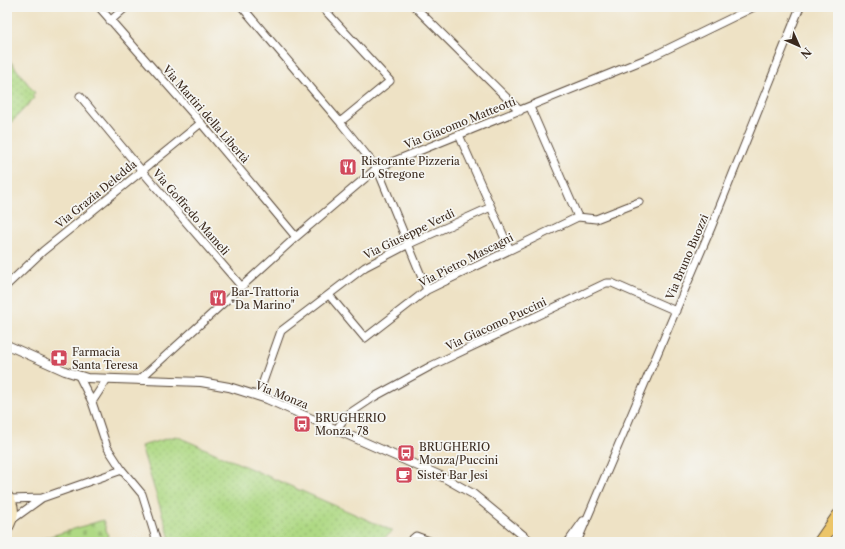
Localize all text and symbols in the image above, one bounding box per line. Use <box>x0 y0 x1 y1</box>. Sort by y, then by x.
north arrow <box>779 26 819 66</box>
text: N <box>797 45 814 62</box>
street label: Via Martiri della Libertà <box>159 61 252 166</box>
street label: Via Giacomo Matteotti <box>401 94 518 152</box>
place label: Ristorante Pizzeria Lo Stregone <box>361 154 460 181</box>
street label: Via Grazia Deledda <box>52 157 140 232</box>
restaurant icon: Ristorante Pizzeria Lo Stregone <box>338 157 358 177</box>
street label: Via Goffredo Mameli <box>149 165 233 259</box>
street label: Via Giuseppe Verdi <box>360 206 457 263</box>
street label: Via Bruno Buozzi <box>662 212 712 303</box>
street label: Via Pietro Mascagni <box>416 230 516 290</box>
place label: Bar-Trattoria "Da Marino" <box>231 285 299 312</box>
restaurant icon: Bar-Trattoria "Da Marino" <box>208 288 228 308</box>
street label: Via Giacomo Puccini <box>443 294 549 354</box>
place label: Farmacia Santa Teresa <box>72 345 138 372</box>
pharmacy icon: Farmacia Santa Teresa <box>49 348 69 368</box>
street label: Via Monza <box>253 378 311 412</box>
place label: BRUGHERIO Monza, 78 <box>315 411 386 438</box>
bus stop icon: BRUGHERIO Monza, 78 <box>292 414 312 434</box>
place label: BRUGHERIO Monza/Puccini <box>419 440 499 467</box>
bus stop icon: BRUGHERIO Monza/Puccini <box>396 443 416 463</box>
cafe icon: Sister Bar Jesi <box>394 465 414 485</box>
place label: Sister Bar Jesi <box>417 468 489 482</box>

